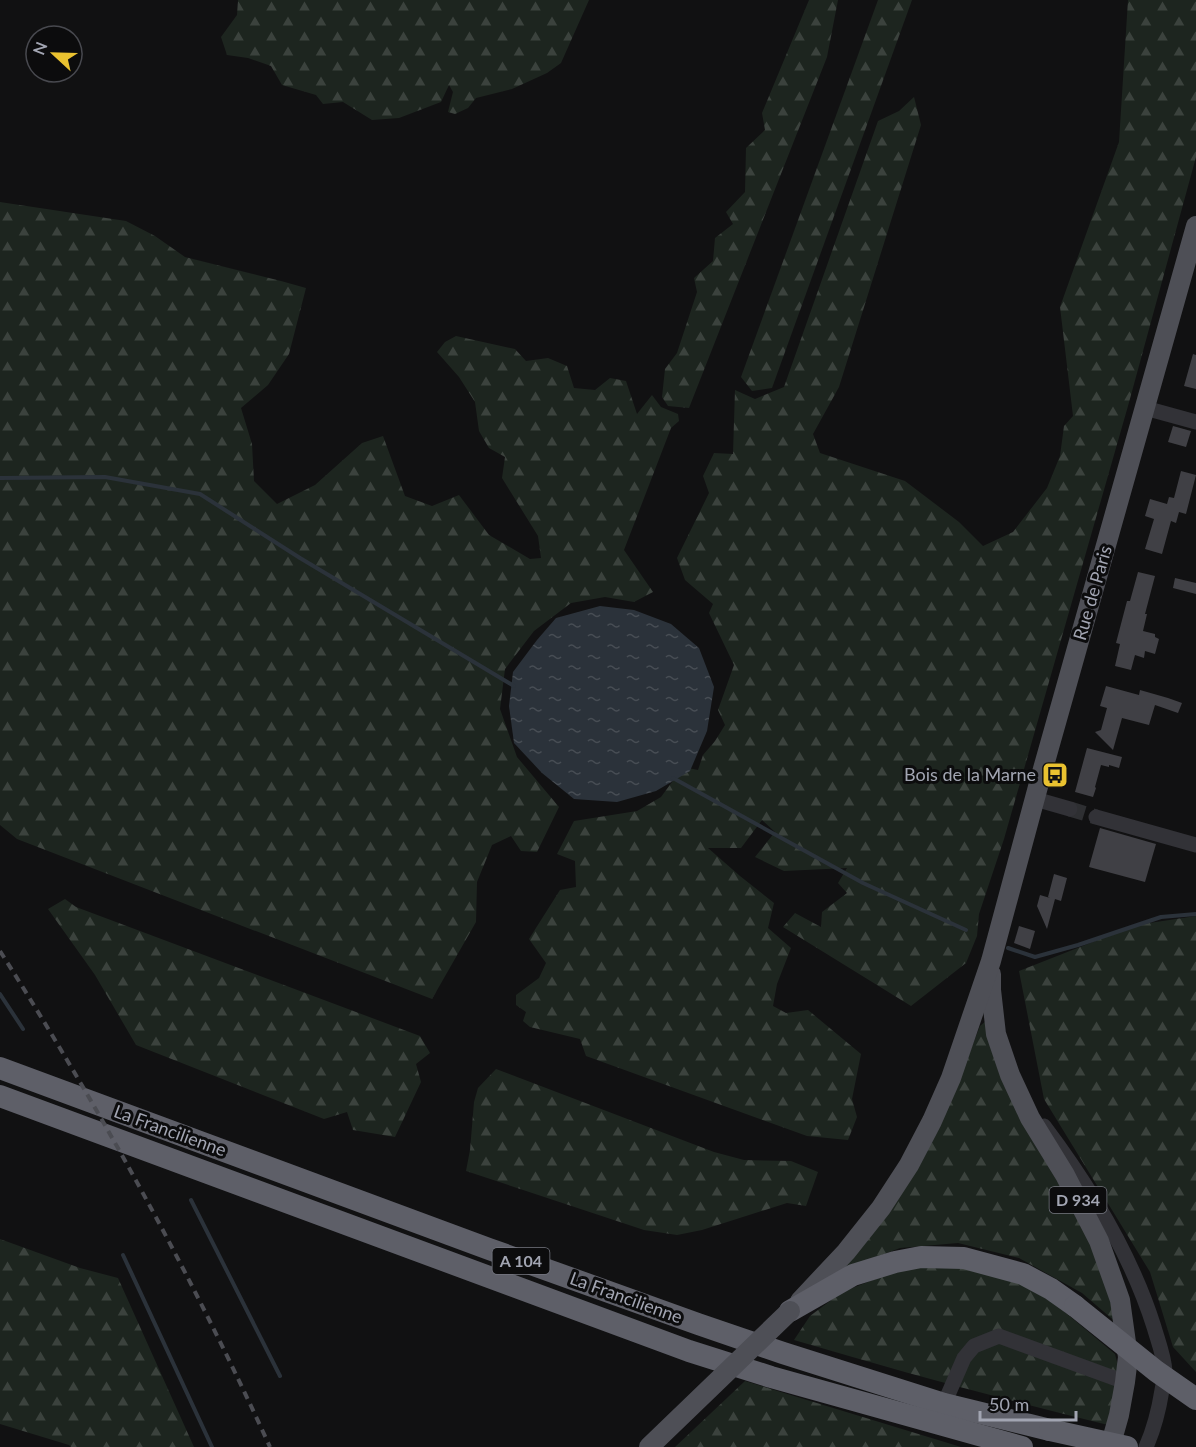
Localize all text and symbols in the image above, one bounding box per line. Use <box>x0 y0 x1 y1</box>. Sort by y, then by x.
north arrow <box>24 24 84 84</box>
text: N <box>29 39 51 57</box>
street label: Rue de Paris <box>1068 543 1116 643</box>
bus stop icon: Bois de la Marne <box>1040 760 1070 790</box>
place label: Bois de la Marne <box>904 763 1036 785</box>
street label: La Francilienne <box>111 1100 230 1161</box>
road number: D 934 <box>1050 1187 1106 1213</box>
road number: A 104 <box>492 1248 550 1274</box>
street label: La Francilienne <box>567 1267 686 1328</box>
scale bar <box>980 1384 1076 1422</box>
text: 50 m <box>989 1393 1029 1415</box>

